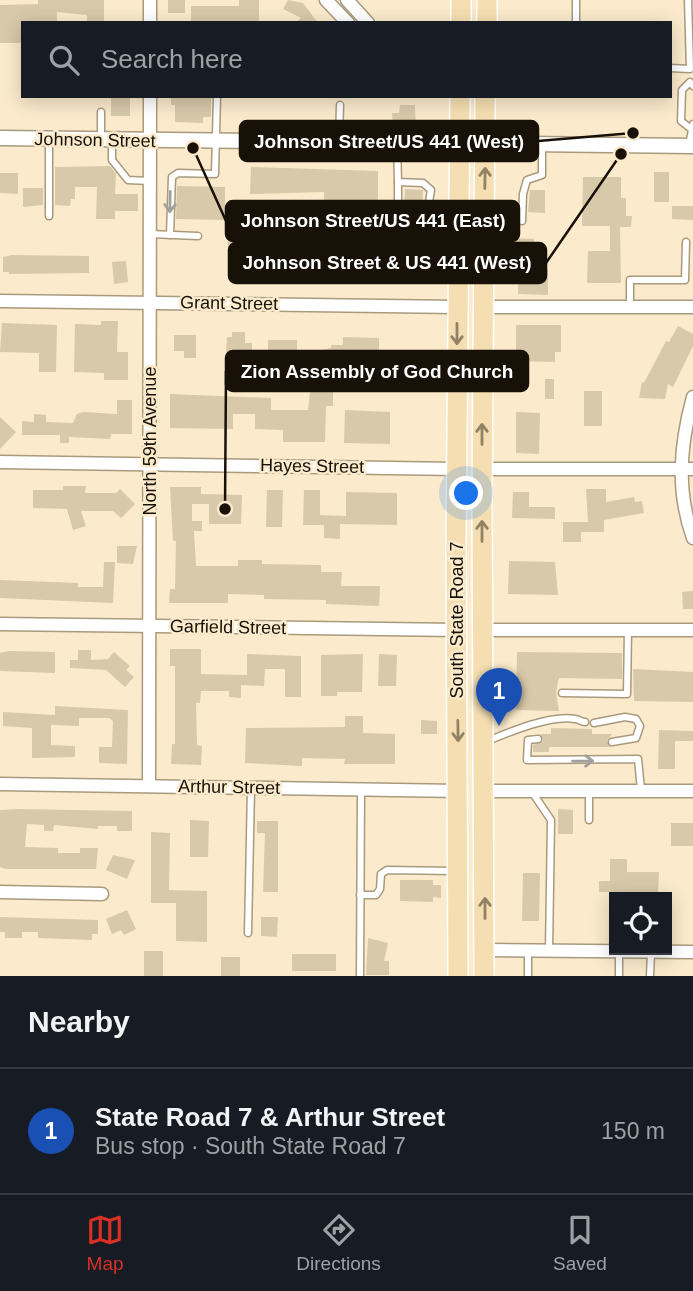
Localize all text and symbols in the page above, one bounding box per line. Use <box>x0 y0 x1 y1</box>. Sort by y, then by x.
search box <box>21 21 672 98</box>
icon: search <box>45 41 83 79</box>
text: Search here <box>101 44 243 74</box>
callout: Johnson Street/US 441 (West) <box>240 121 538 161</box>
street label: Johnson Street <box>34 129 156 151</box>
text: Johnson Street/US 441 (West) <box>254 131 524 152</box>
one-way arrow <box>478 167 491 190</box>
one-way arrow <box>163 191 177 214</box>
callout: Johnson Street/US 441 (East) <box>226 201 519 241</box>
text: Johnson Street/US 441 (East) <box>240 210 506 231</box>
callout: Johnson Street & US 441 (West) <box>229 243 546 283</box>
text: Johnson Street & US 441 (West) <box>243 252 531 273</box>
street label: Grant Street <box>180 292 278 314</box>
one-way arrow <box>450 323 464 346</box>
callout: Zion Assembly of God Church <box>226 351 528 391</box>
text: Zion Assembly of God Church <box>241 361 513 382</box>
street label: North 59th Avenue <box>140 367 160 515</box>
one-way arrow <box>475 423 489 446</box>
street label: Hayes Street <box>260 455 364 477</box>
your location <box>449 476 483 510</box>
one-way arrow <box>475 520 489 543</box>
street label: South State Road 7 <box>447 541 467 699</box>
street label: Garfield Street <box>170 616 286 638</box>
pin: 1 <box>476 668 522 726</box>
one-way arrow <box>451 719 465 742</box>
one-way arrow <box>571 754 594 767</box>
street label: Arthur Street <box>178 776 280 798</box>
map controls <box>609 892 672 955</box>
button: locate <box>609 892 672 955</box>
one-way arrow <box>478 897 491 920</box>
text: Nearby <box>28 1005 130 1038</box>
text: State Road 7 & Arthur Street <box>95 1102 445 1132</box>
text: 1 <box>45 1118 57 1144</box>
text: 150 m <box>601 1118 665 1144</box>
text: Bus stop · South State Road 7 <box>95 1133 406 1159</box>
tab: Map <box>86 1211 124 1275</box>
tab: Directions <box>296 1211 381 1275</box>
tab: Saved <box>553 1211 607 1275</box>

